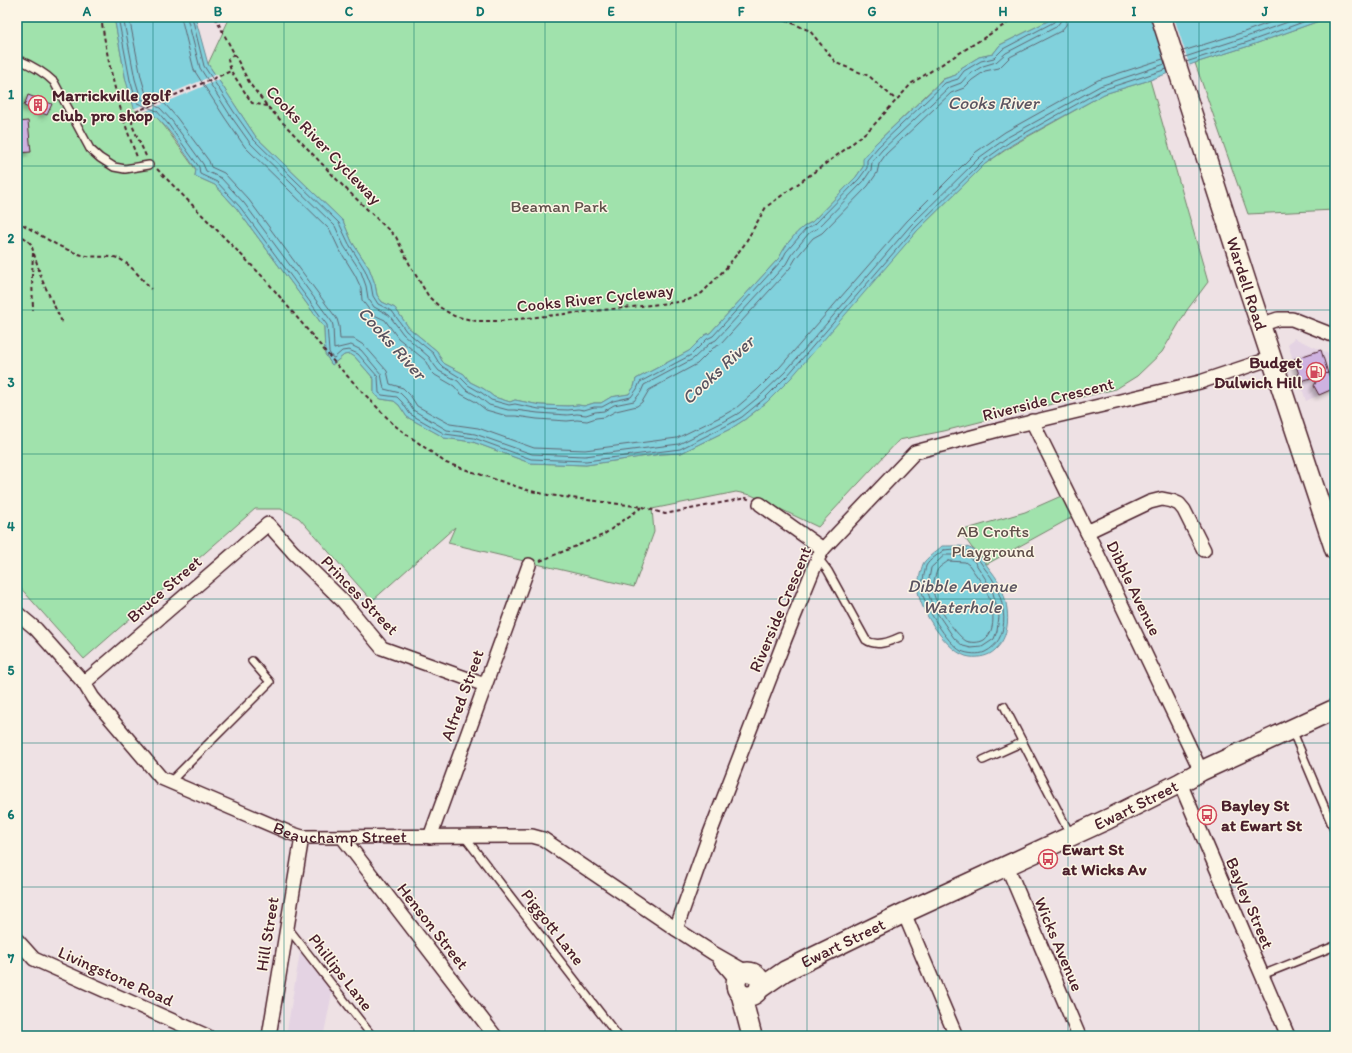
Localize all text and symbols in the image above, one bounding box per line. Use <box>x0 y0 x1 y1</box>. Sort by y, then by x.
text: A <box>82 4 92 19</box>
text: B <box>214 4 223 19</box>
text: C <box>345 4 354 19</box>
text: D <box>476 4 485 19</box>
text: E <box>607 4 615 19</box>
text: F <box>738 4 745 19</box>
text: G <box>868 4 877 19</box>
text: H <box>999 4 1008 19</box>
text: I <box>1132 4 1137 19</box>
text: J <box>1261 4 1269 19</box>
street label: Cooks River Cycleway <box>262 81 386 209</box>
place label: Marrickville golf club, pro shop <box>52 85 171 126</box>
text: 1 <box>8 87 14 102</box>
water label: Cooks River <box>947 92 1040 114</box>
building icon: Marrickville golf club, pro shop <box>27 94 49 116</box>
park label: Beaman Park <box>510 196 608 216</box>
text: 2 <box>8 231 15 246</box>
street label: Wardell Road <box>1222 234 1272 333</box>
street label: Cooks River Cycleway <box>516 280 674 316</box>
water label: Cooks River <box>353 302 432 386</box>
water label: Cooks River <box>677 330 760 409</box>
place label: Budget Dulwich Hill <box>1214 352 1303 392</box>
fuel station icon: Budget Dulwich Hill <box>1305 361 1327 383</box>
street label: Riverside Crescent <box>980 373 1116 425</box>
text: 3 <box>7 375 15 390</box>
text: 4 <box>7 519 15 534</box>
park label: AB Crofts Playground <box>951 521 1035 561</box>
street label: Dibble Avenue <box>1102 537 1166 639</box>
street label: Riverside Crescent <box>744 543 816 675</box>
street label: Bruce Street <box>123 551 206 627</box>
street label: Princes Street <box>317 551 403 639</box>
water label: Dibble Avenue Waterhole <box>907 575 1018 618</box>
street label: Alfred Street <box>436 647 488 743</box>
text: 5 <box>8 663 15 678</box>
street label: Ewart Street <box>1091 776 1181 834</box>
place label: Bayley St at Ewart St <box>1221 795 1303 835</box>
bus stop icon: Bayley St at Ewart St <box>1196 804 1218 826</box>
text: 6 <box>8 807 15 822</box>
street label: Beauchamp Street <box>270 817 407 847</box>
place label: Ewart St at Wicks Av <box>1062 839 1147 879</box>
bus stop icon: Ewart St at Wicks Av <box>1037 848 1059 870</box>
street label: Bayley Street <box>1222 854 1278 952</box>
street label: Henson Street <box>393 879 473 973</box>
street label: Piggott Lane <box>517 885 589 969</box>
street label: Wicks Avenue <box>1030 894 1088 994</box>
street label: Hill Street <box>251 895 283 973</box>
street label: Ewart Street <box>797 914 888 972</box>
street label: Phillips Lane <box>305 929 377 1015</box>
street label: Livingstone Road <box>55 942 177 1011</box>
text: 7 <box>7 951 15 966</box>

